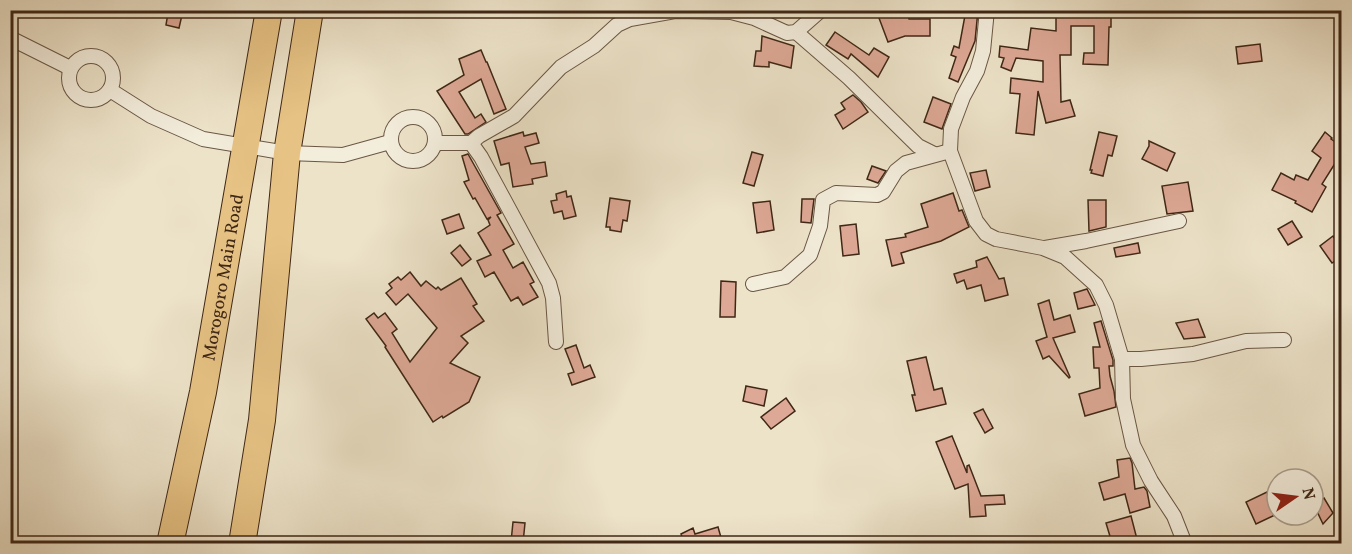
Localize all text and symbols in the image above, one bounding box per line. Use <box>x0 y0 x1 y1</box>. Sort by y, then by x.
street label: Morogoro Main Road <box>198 192 251 363</box>
north arrow <box>1265 467 1325 527</box>
text: N <box>1296 486 1320 503</box>

